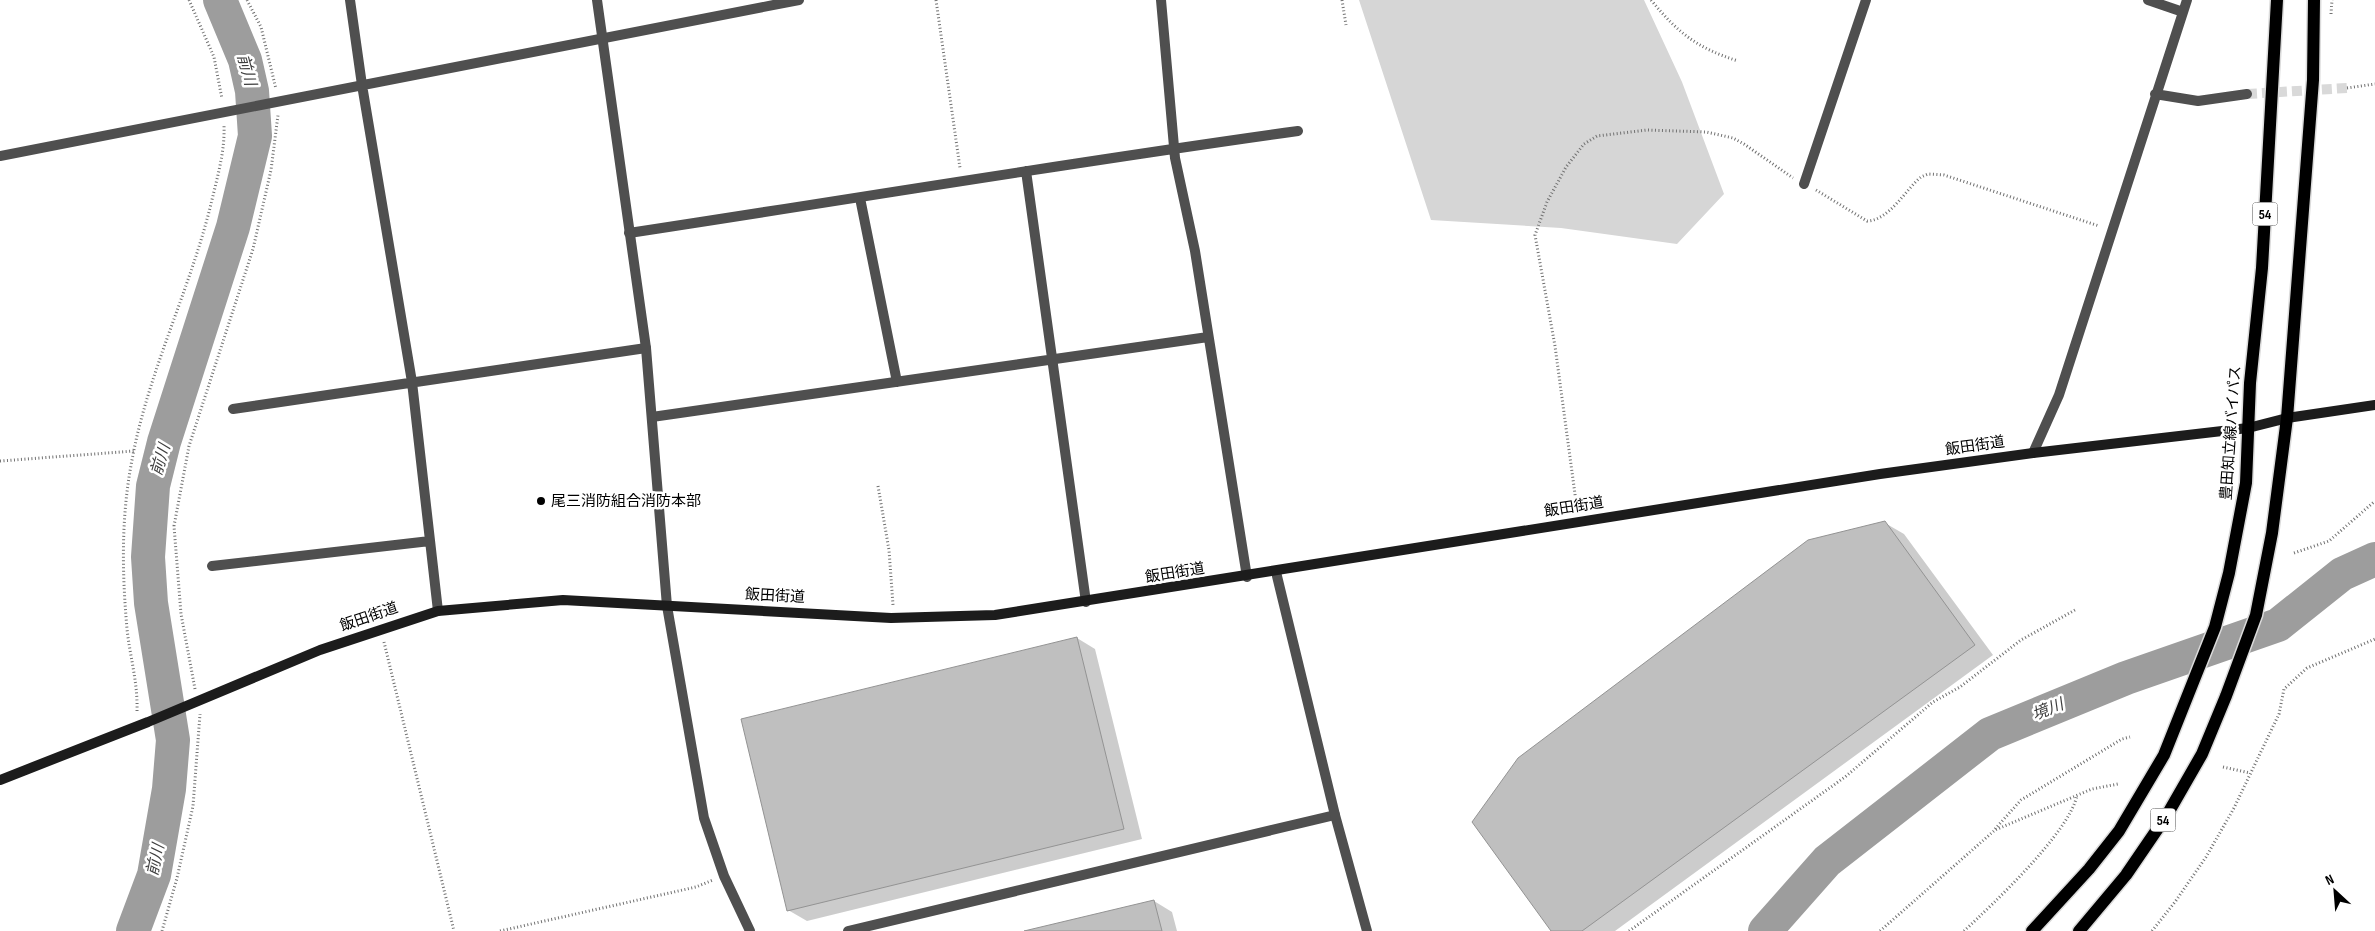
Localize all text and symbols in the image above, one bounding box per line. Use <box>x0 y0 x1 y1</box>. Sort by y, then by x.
water label: 前川 <box>233 52 260 90</box>
road number: 54 <box>2252 202 2278 225</box>
street label: 豊田知立線バイパス <box>2217 365 2245 501</box>
street label: 飯田街道 <box>1944 432 2006 460</box>
water label: 前川 <box>147 440 175 478</box>
place label: 尾三消防組合消防本部 <box>551 492 701 511</box>
street label: 飯田街道 <box>1543 493 1605 521</box>
marker: 尾三消防組合消防本部 <box>535 495 547 507</box>
street label: 飯田街道 <box>1144 559 1206 587</box>
street label: 飯田街道 <box>745 585 805 607</box>
street label: 飯田街道 <box>338 598 400 636</box>
water label: 境川 <box>2030 694 2068 725</box>
road number: 54 <box>2150 808 2176 832</box>
water label: 前川 <box>143 840 169 878</box>
north arrow <box>2310 866 2360 916</box>
text: N <box>2322 870 2337 889</box>

